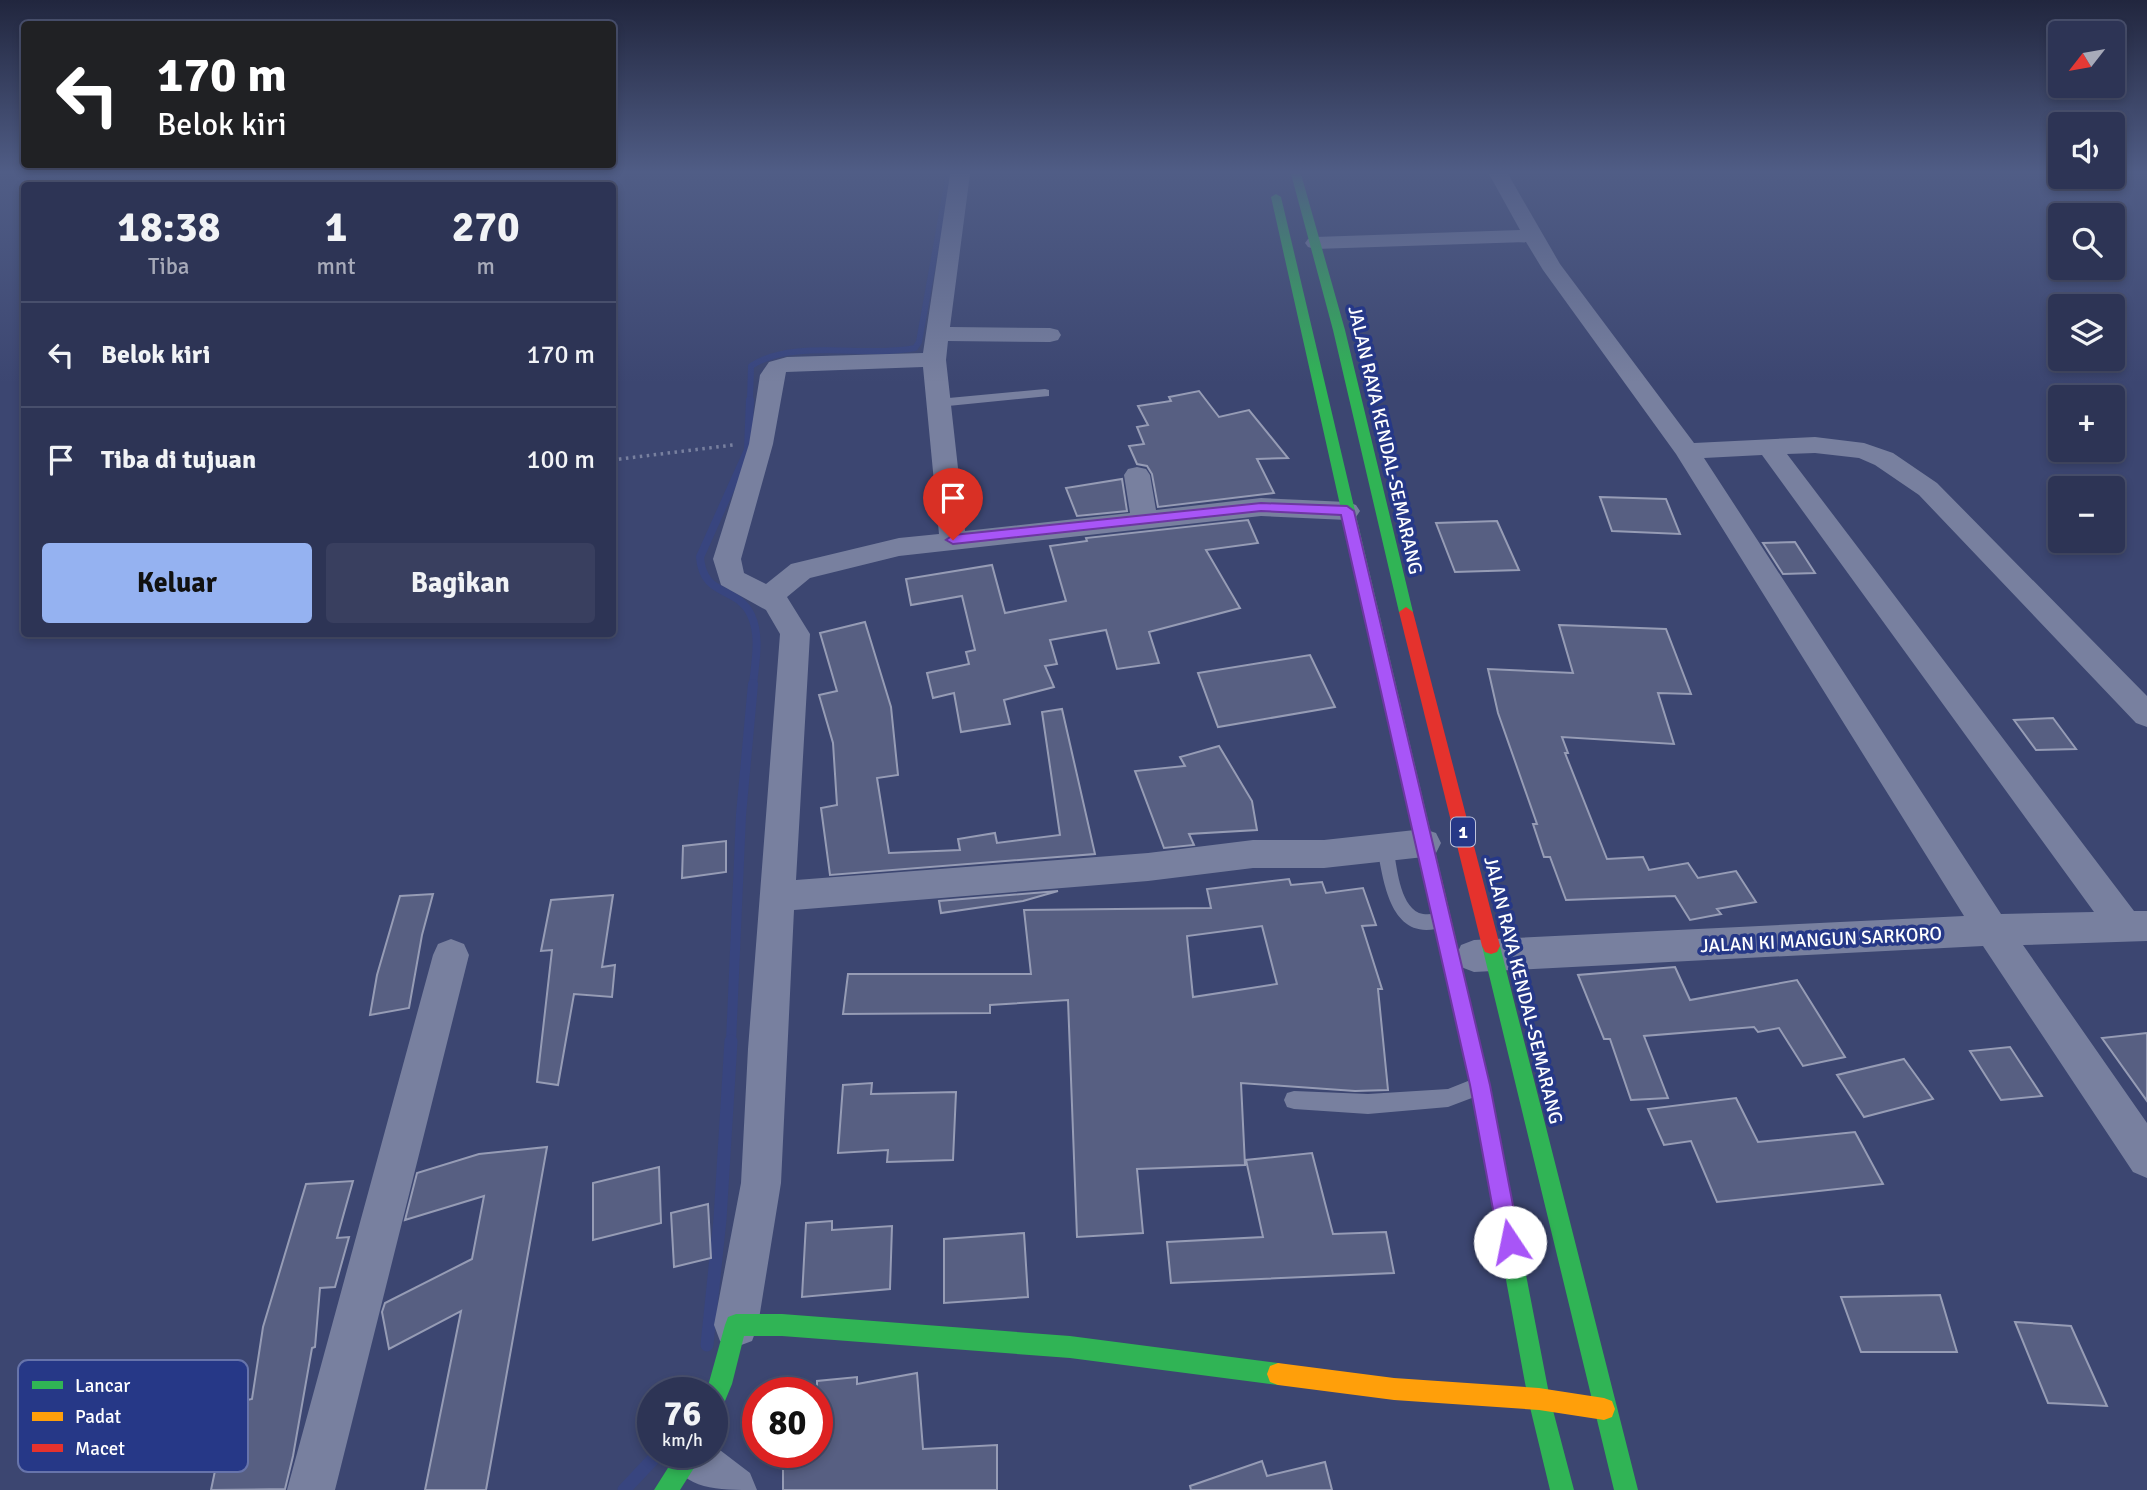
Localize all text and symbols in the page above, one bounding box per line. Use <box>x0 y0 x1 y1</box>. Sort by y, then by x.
north arrow <box>2048 21 2124 98</box>
map controls <box>2048 21 2125 553</box>
text: 170 m <box>157 45 287 105</box>
icon: left <box>42 49 133 140</box>
text: Belok kiri <box>157 105 287 144</box>
button: sound <box>2048 112 2125 189</box>
text: 18:38 <box>117 202 220 253</box>
text: 1 <box>325 202 347 253</box>
text: 270 <box>452 202 520 253</box>
button: search <box>2048 203 2125 280</box>
text: Tiba <box>148 252 189 281</box>
text: mnt <box>317 252 355 281</box>
text: m <box>477 252 495 281</box>
button: layers <box>2048 294 2125 371</box>
street label: JALAN RAYA KENDAL-SEMARANG <box>1342 304 1428 577</box>
icon: left <box>42 336 80 374</box>
text: Belok kiri <box>101 339 210 371</box>
text: 170 m <box>526 339 595 371</box>
button: + <box>2048 385 2125 462</box>
icon: arrive <box>42 441 80 479</box>
text: Tiba di tujuan <box>101 444 256 476</box>
text: 100 m <box>526 444 595 476</box>
pin <box>923 468 983 540</box>
button: − <box>2048 476 2125 553</box>
icon: arrive <box>934 479 972 517</box>
button: Keluar <box>42 543 312 623</box>
button: Bagikan <box>326 543 595 623</box>
road number: 1 <box>1451 818 1475 846</box>
street label: JALAN RAYA KENDAL-SEMARANG <box>1478 854 1568 1127</box>
street label: JALAN KI MANGUN SARKORO <box>1700 922 1943 958</box>
position arrow <box>1473 1205 1547 1279</box>
legend <box>18 1360 248 1472</box>
text: Lancar <box>75 1374 130 1398</box>
speed limit sign: 80 <box>742 1377 833 1468</box>
text: 76 <box>664 1392 701 1435</box>
text: Padat <box>75 1405 121 1429</box>
text: km/h <box>662 1429 703 1451</box>
text: Macet <box>75 1437 125 1461</box>

